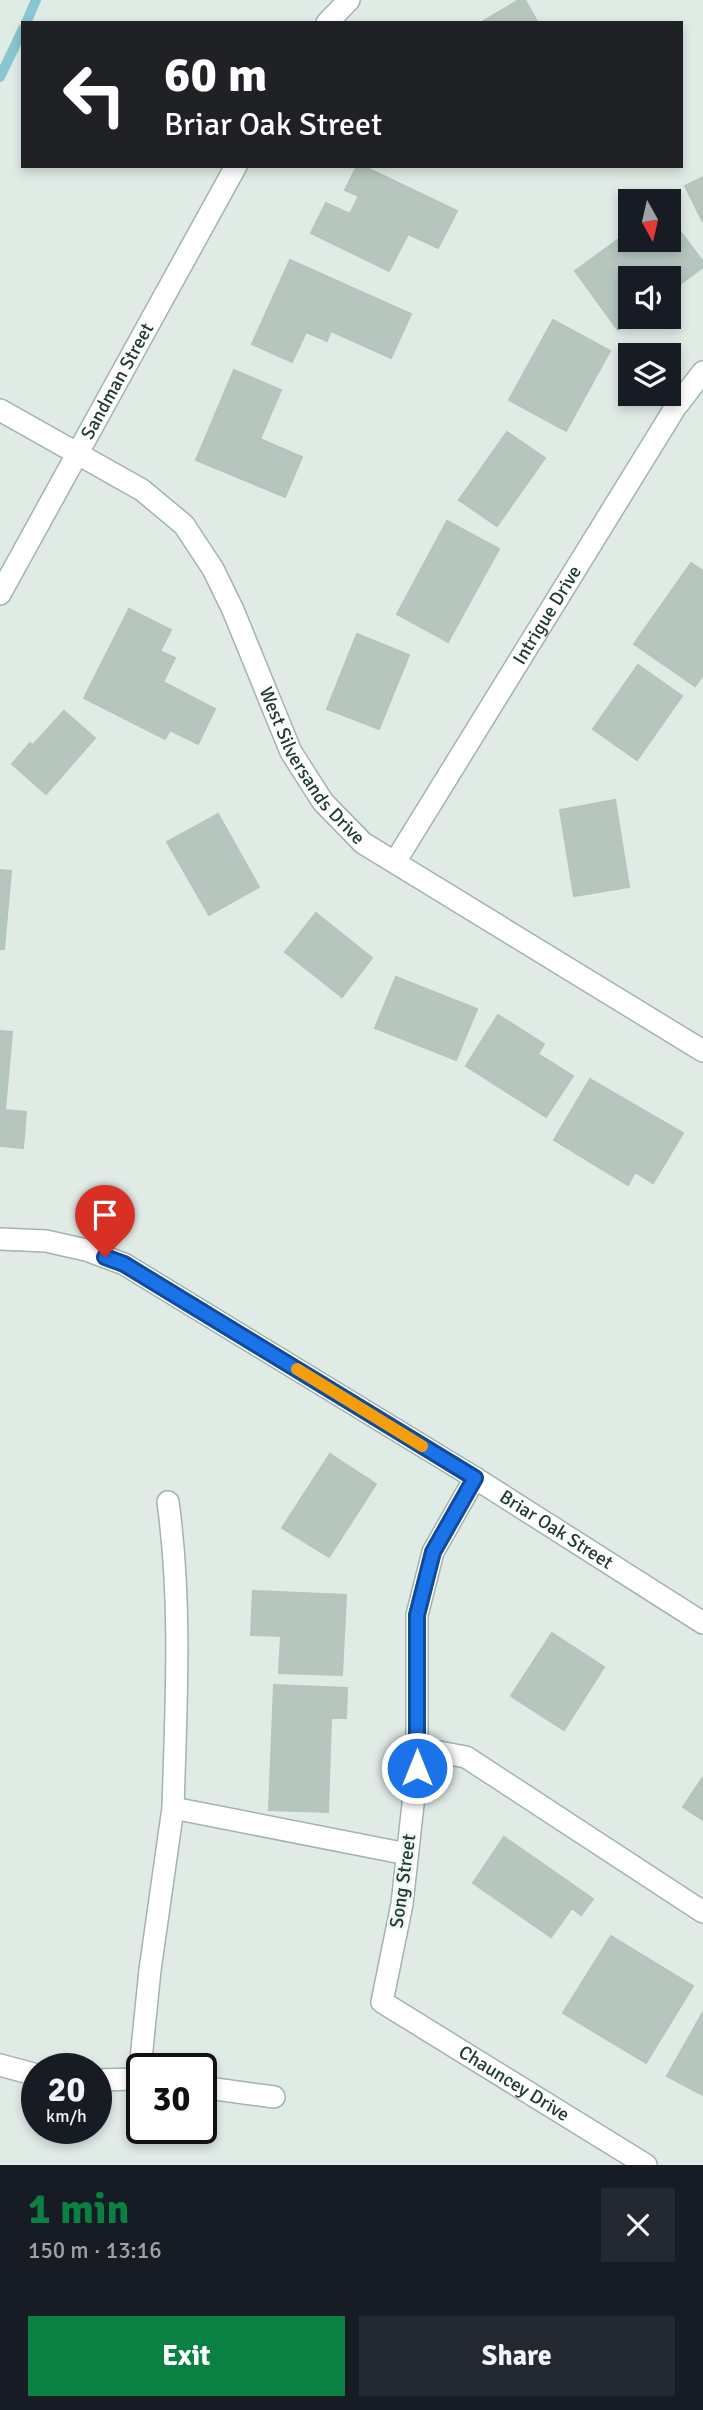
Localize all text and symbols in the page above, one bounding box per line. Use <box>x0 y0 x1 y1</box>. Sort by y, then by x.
text: 60 m <box>164 45 267 105</box>
icon: left <box>49 49 140 140</box>
text: Briar Oak Street <box>164 105 382 144</box>
north arrow <box>618 189 681 252</box>
map controls <box>618 189 681 406</box>
button: sound <box>618 266 681 329</box>
street label: Sandman Street <box>76 318 159 444</box>
button: layers <box>618 343 681 406</box>
street label: Intrigue Drive <box>508 561 587 669</box>
street label: West Silversands Drive <box>254 683 370 850</box>
pin <box>75 1185 135 1257</box>
icon: arrive <box>86 1196 124 1234</box>
street label: Briar Oak Street <box>495 1485 618 1575</box>
position arrow <box>380 1731 454 1805</box>
street label: Song Street <box>385 1832 422 1929</box>
street label: Chauncey Drive <box>454 2040 574 2127</box>
speed limit sign: 30 <box>126 2053 217 2144</box>
text: 20 <box>48 2068 85 2111</box>
text: km/h <box>46 2105 87 2127</box>
text: 1 min <box>28 2184 129 2235</box>
button: close <box>601 2188 675 2262</box>
text: 150 m · 13:16 <box>28 2236 162 2265</box>
button: Exit <box>28 2316 345 2396</box>
button: Share <box>359 2316 675 2396</box>

